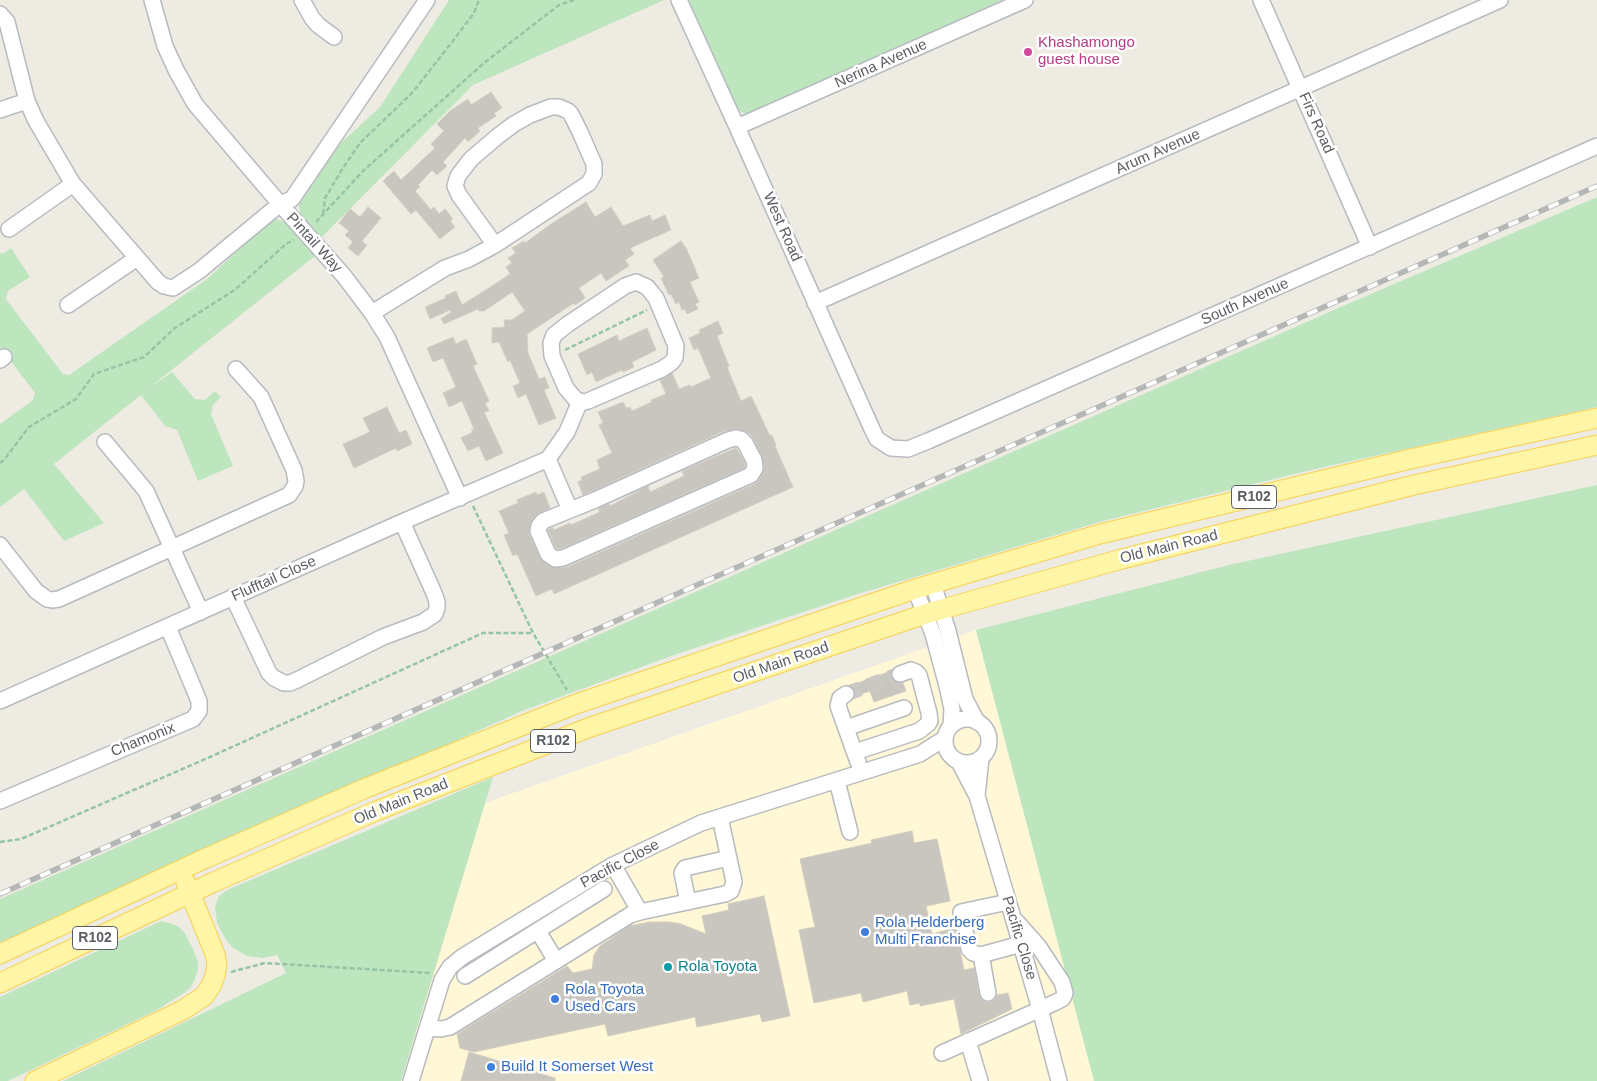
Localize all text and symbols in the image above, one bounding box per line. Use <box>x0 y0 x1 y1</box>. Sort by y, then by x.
place label: Khashamongo guest house <box>1038 34 1135 69</box>
street label: Nerina Avenue <box>832 36 930 92</box>
marker: Khashamongo guest house <box>1022 46 1034 58</box>
street label: Firs Road <box>1295 90 1337 156</box>
street label: Arum Avenue <box>1113 125 1203 179</box>
street label: West Road <box>759 190 805 264</box>
street label: Pintail Way <box>282 209 346 277</box>
street label: South Avenue <box>1198 275 1292 329</box>
road number: R102 <box>1232 486 1276 508</box>
street label: Old Main Road <box>1118 526 1220 568</box>
street label: Flufftail Close <box>229 552 319 606</box>
street label: Old Main Road <box>731 638 831 688</box>
street label: Chamonix <box>108 719 178 761</box>
road number: R102 <box>530 729 576 752</box>
street label: Old Main Road <box>351 775 451 829</box>
street label: Pacific Close <box>578 836 662 892</box>
street label: Pacific Close <box>998 894 1040 982</box>
place label: Rola Helderberg Multi Franchise <box>875 914 984 949</box>
road number: R102 <box>72 926 118 950</box>
marker: Rola Helderberg Multi Franchise <box>859 926 871 938</box>
place label: Rola Toyota <box>678 958 757 976</box>
marker: Rola Toyota <box>662 961 674 973</box>
place label: Rola Toyota Used Cars <box>565 981 644 1016</box>
marker: Rola Toyota Used Cars <box>549 993 561 1005</box>
place label: Build It Somerset West <box>501 1058 653 1076</box>
marker: Build It Somerset West <box>485 1061 497 1073</box>

